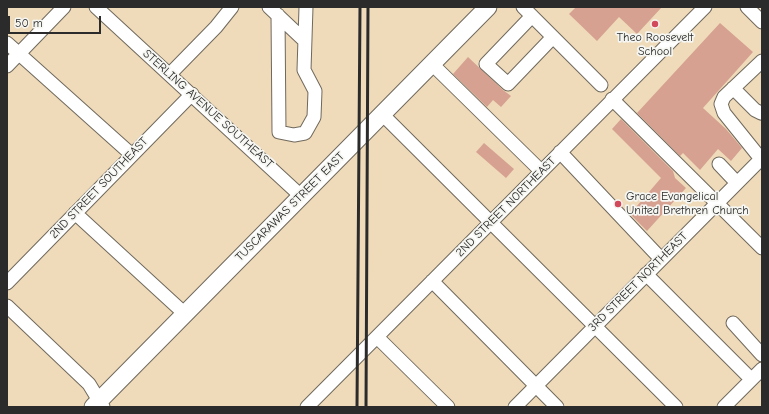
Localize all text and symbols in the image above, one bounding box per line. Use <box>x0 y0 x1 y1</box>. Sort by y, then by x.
scale bar <box>10 8 103 34</box>
text: 50 m <box>15 16 43 30</box>
marker: Theo Roosevelt School <box>650 19 660 29</box>
place label: Theo Roosevelt School <box>617 31 693 59</box>
street label: STERLING AVENUE SOUTHEAST <box>140 47 276 171</box>
street label: 2ND STREET SOUTHEAST <box>47 134 151 242</box>
street label: TUSCARAWAS STREET EAST <box>232 149 348 265</box>
street label: 2ND STREET NORTHEAST <box>453 154 559 260</box>
place label: Grace Evangelical United Brethren Church <box>626 190 749 218</box>
marker: Grace Evangelical United Brethren Church <box>613 199 623 209</box>
street label: 3RD STREET NORTHEAST <box>585 229 691 335</box>

